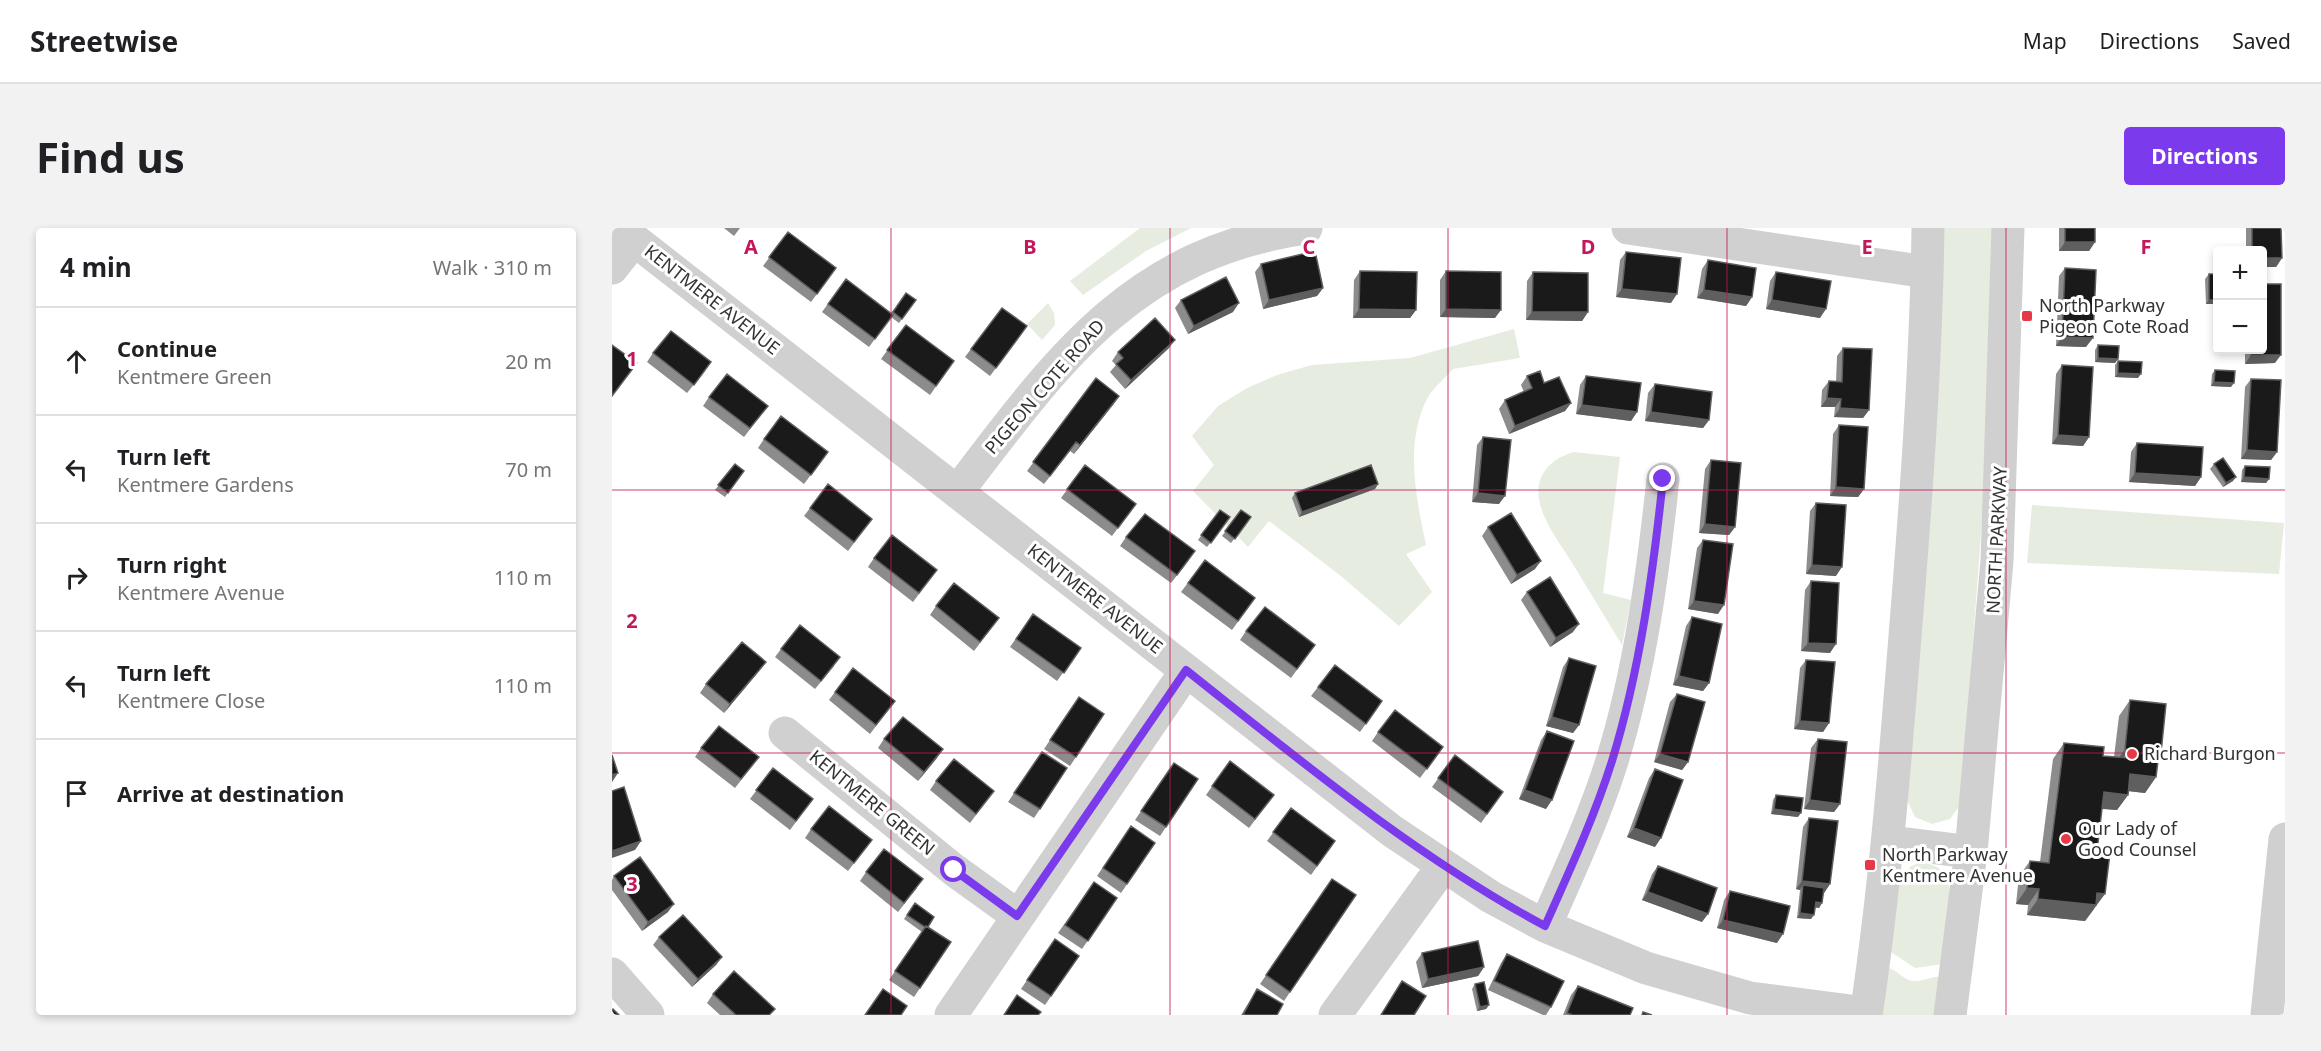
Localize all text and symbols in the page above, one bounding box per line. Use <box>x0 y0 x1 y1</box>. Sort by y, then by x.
text: Streetwise <box>30 22 178 60</box>
text: Map <box>2023 27 2067 55</box>
text: Directions <box>2100 27 2199 55</box>
text: Saved <box>2232 27 2291 55</box>
button: Directions <box>2124 127 2285 185</box>
text: Find us <box>36 128 185 185</box>
text: B <box>1023 233 1037 260</box>
text: C <box>1303 233 1316 260</box>
text: D <box>1581 233 1595 260</box>
text: E <box>1861 233 1873 260</box>
text: F <box>2141 233 2151 260</box>
street label: KENTMERE AVENUE <box>640 241 784 359</box>
map controls <box>2213 246 2267 354</box>
button: + <box>2213 246 2267 300</box>
text: 4 min <box>60 249 132 285</box>
text: Walk · 310 m <box>433 254 552 281</box>
place label: North Parkway Pigeon Cote Road <box>2039 293 2189 338</box>
button: − <box>2213 300 2267 354</box>
marker: North Parkway Pigeon Cote Road <box>2020 309 2034 323</box>
street label: PIGEON COTE ROAD <box>979 314 1109 459</box>
text: Continue <box>117 333 217 363</box>
icon: ahead <box>60 345 93 378</box>
text: 1 <box>626 345 638 372</box>
text: 20 m <box>505 348 552 375</box>
text: Kentmere Green <box>117 363 272 390</box>
text: Turn left <box>117 441 211 471</box>
icon: left <box>60 453 93 486</box>
text: 70 m <box>505 456 552 483</box>
route end <box>1649 465 1675 491</box>
street label: NORTH PARKWAY <box>1980 465 2012 614</box>
text: Kentmere Gardens <box>117 471 294 498</box>
street label: KENTMERE AVENUE <box>1023 538 1168 659</box>
text: Turn right <box>117 549 227 579</box>
icon: right <box>60 561 93 594</box>
text: 110 m <box>494 564 552 591</box>
text: Kentmere Avenue <box>117 579 285 606</box>
text: 2 <box>626 607 638 634</box>
text: Turn left <box>117 657 211 687</box>
icon: left <box>60 669 93 702</box>
text: 110 m <box>494 672 552 699</box>
text: Kentmere Close <box>117 687 265 714</box>
place label: Richard Burgon <box>2144 741 2276 765</box>
street label: KENTMERE GREEN <box>805 744 940 860</box>
marker: Richard Burgon <box>2125 747 2139 761</box>
icon: arrive <box>60 777 93 810</box>
text: Arrive at destination <box>117 778 344 808</box>
place label: Our Lady of Good Counsel <box>2078 816 2197 861</box>
marker: Our Lady of Good Counsel <box>2059 832 2073 846</box>
place label: North Parkway Kentmere Avenue <box>1882 842 2033 887</box>
route start <box>940 856 966 882</box>
marker: North Parkway Kentmere Avenue <box>1863 858 1877 872</box>
text: 3 <box>626 870 638 897</box>

